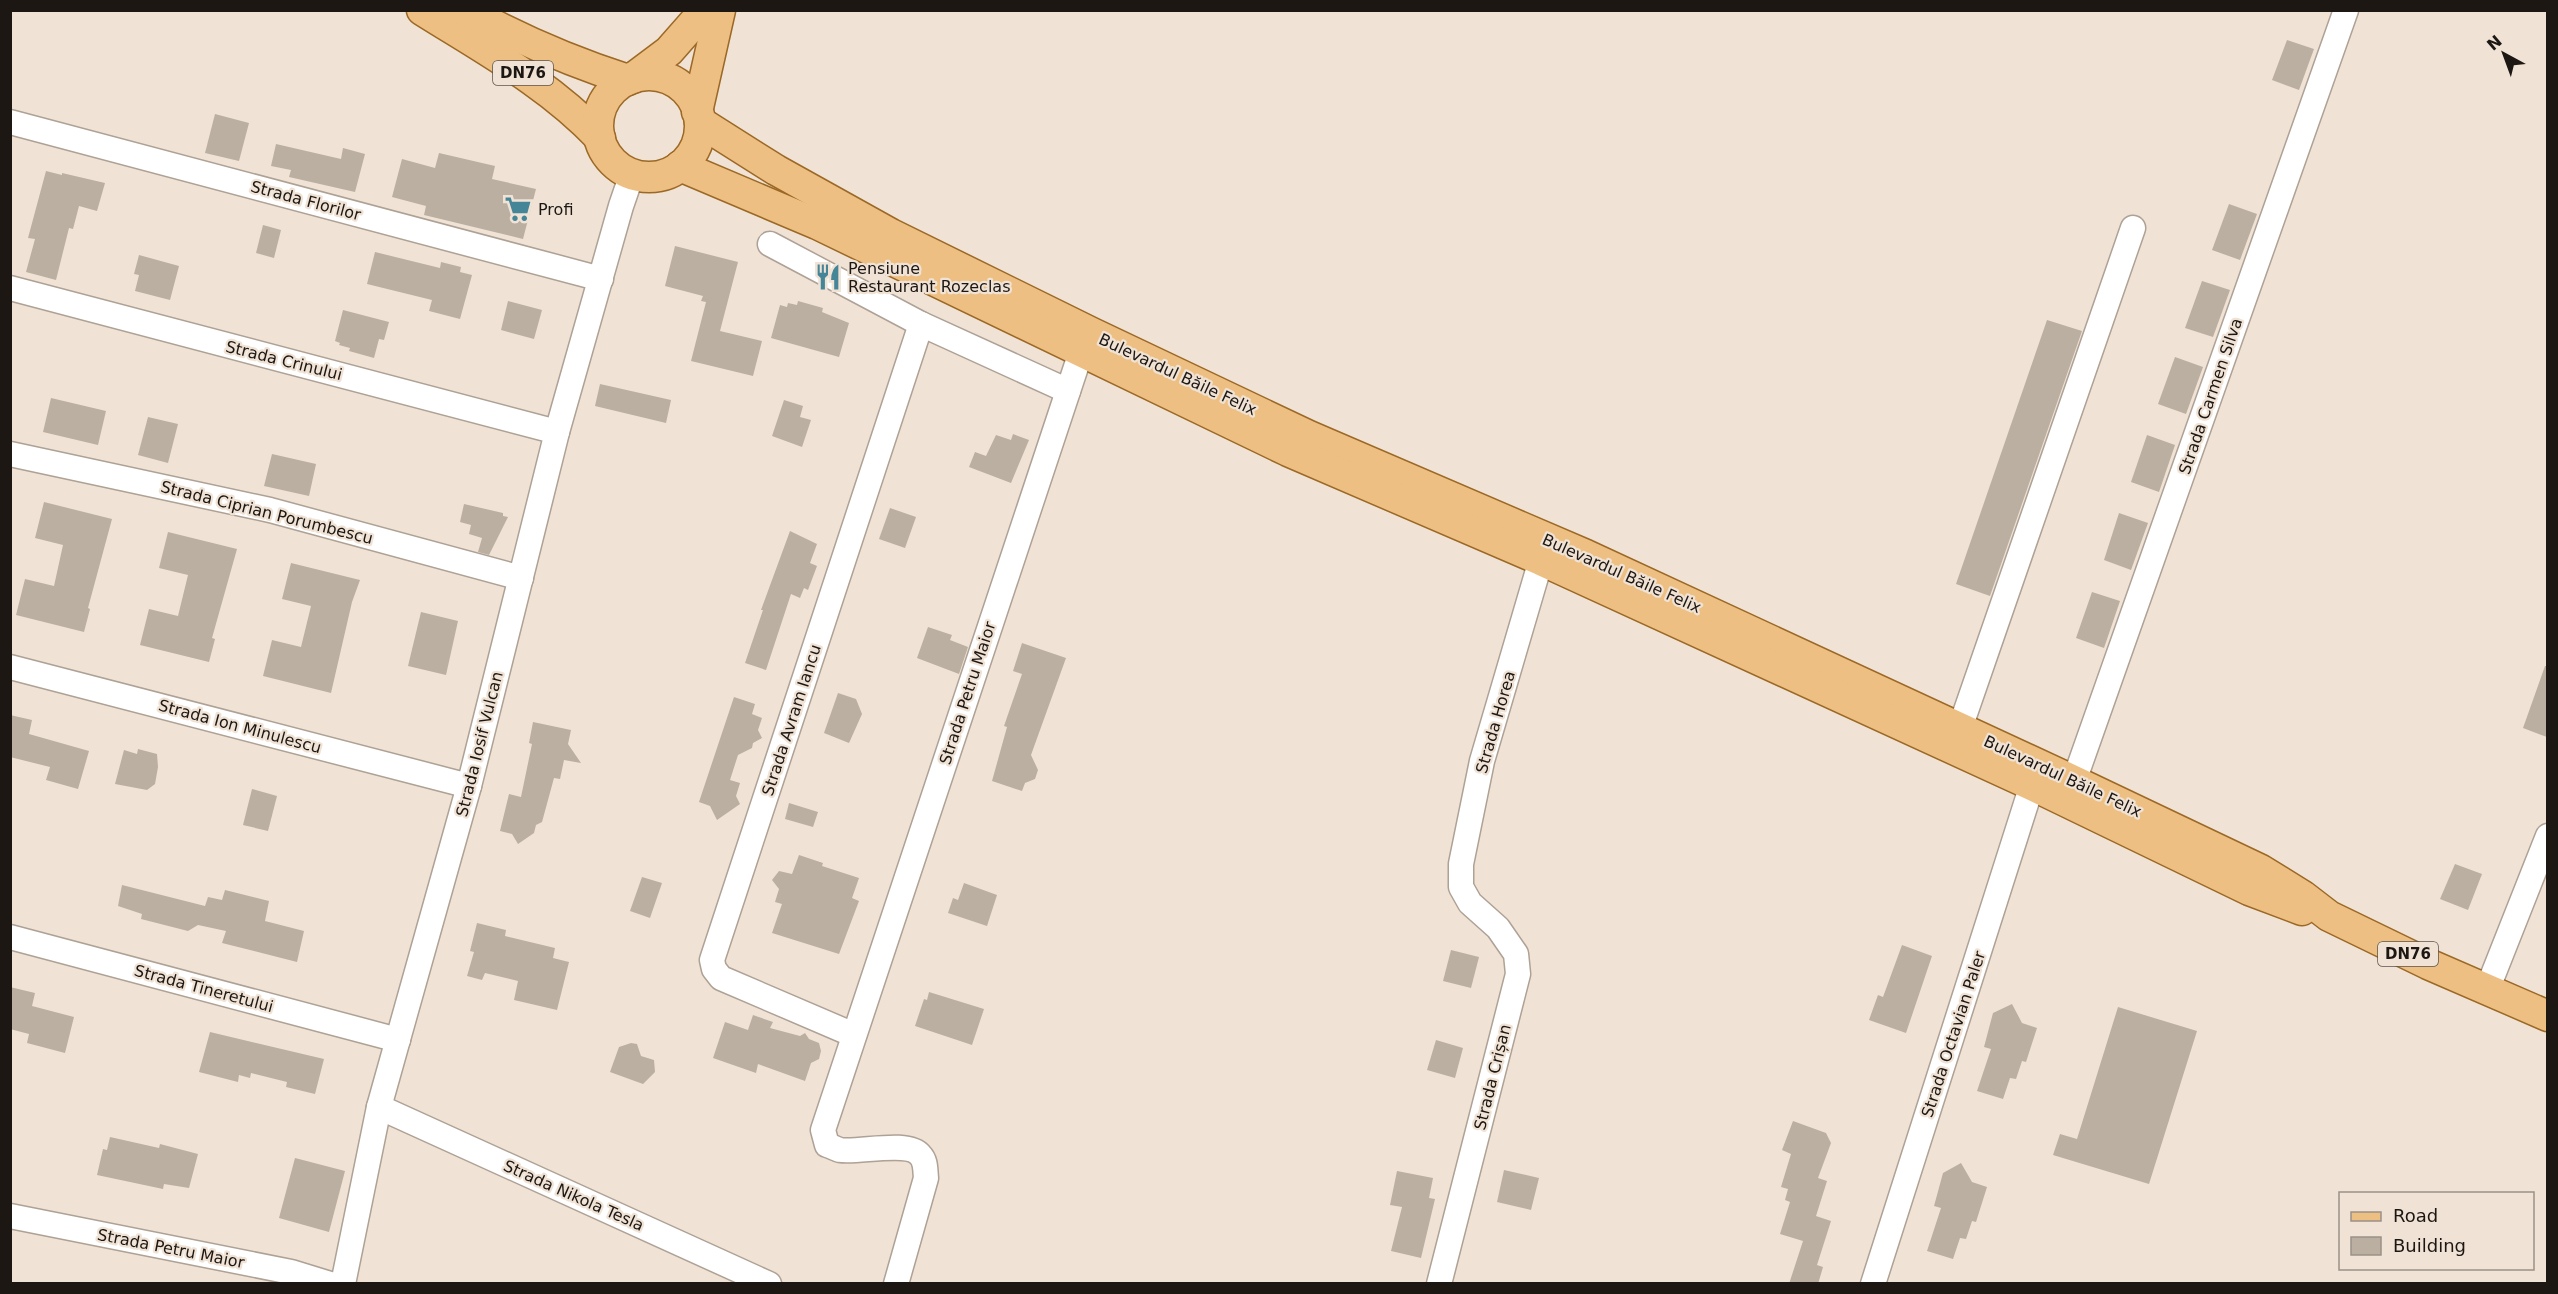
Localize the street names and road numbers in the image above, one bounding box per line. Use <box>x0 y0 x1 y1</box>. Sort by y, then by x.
road number: DN76 <box>493 61 553 85</box>
street label: Strada Florilor <box>249 177 363 224</box>
street label: Strada Carmen Silva <box>2175 315 2246 477</box>
street label: Bulevardul Băile Felix <box>1096 330 1260 419</box>
street label: Strada Crinului <box>224 337 344 384</box>
street label: Strada Ciprian Porumbescu <box>159 477 375 548</box>
street label: Bulevardul Băile Felix <box>1539 530 1704 617</box>
street label: Strada Petru Maior <box>935 619 1000 767</box>
street label: Strada Avram Iancu <box>758 642 825 798</box>
street label: Strada Horea <box>1472 669 1519 775</box>
street label: Strada Iosif Vulcan <box>452 670 507 819</box>
street label: Strada Ion Minulescu <box>156 696 323 757</box>
street label: Bulevardul Băile Felix <box>1981 732 2145 821</box>
road number: DN76 <box>2378 942 2438 966</box>
street label: Strada Octavian Paler <box>1918 948 1990 1120</box>
street label: Strada Tineretului <box>132 961 275 1016</box>
street label: Strada Crișan <box>1470 1022 1515 1132</box>
street label: Strada Nikola Tesla <box>501 1156 647 1235</box>
street label: Strada Petru Maior <box>96 1225 246 1272</box>

